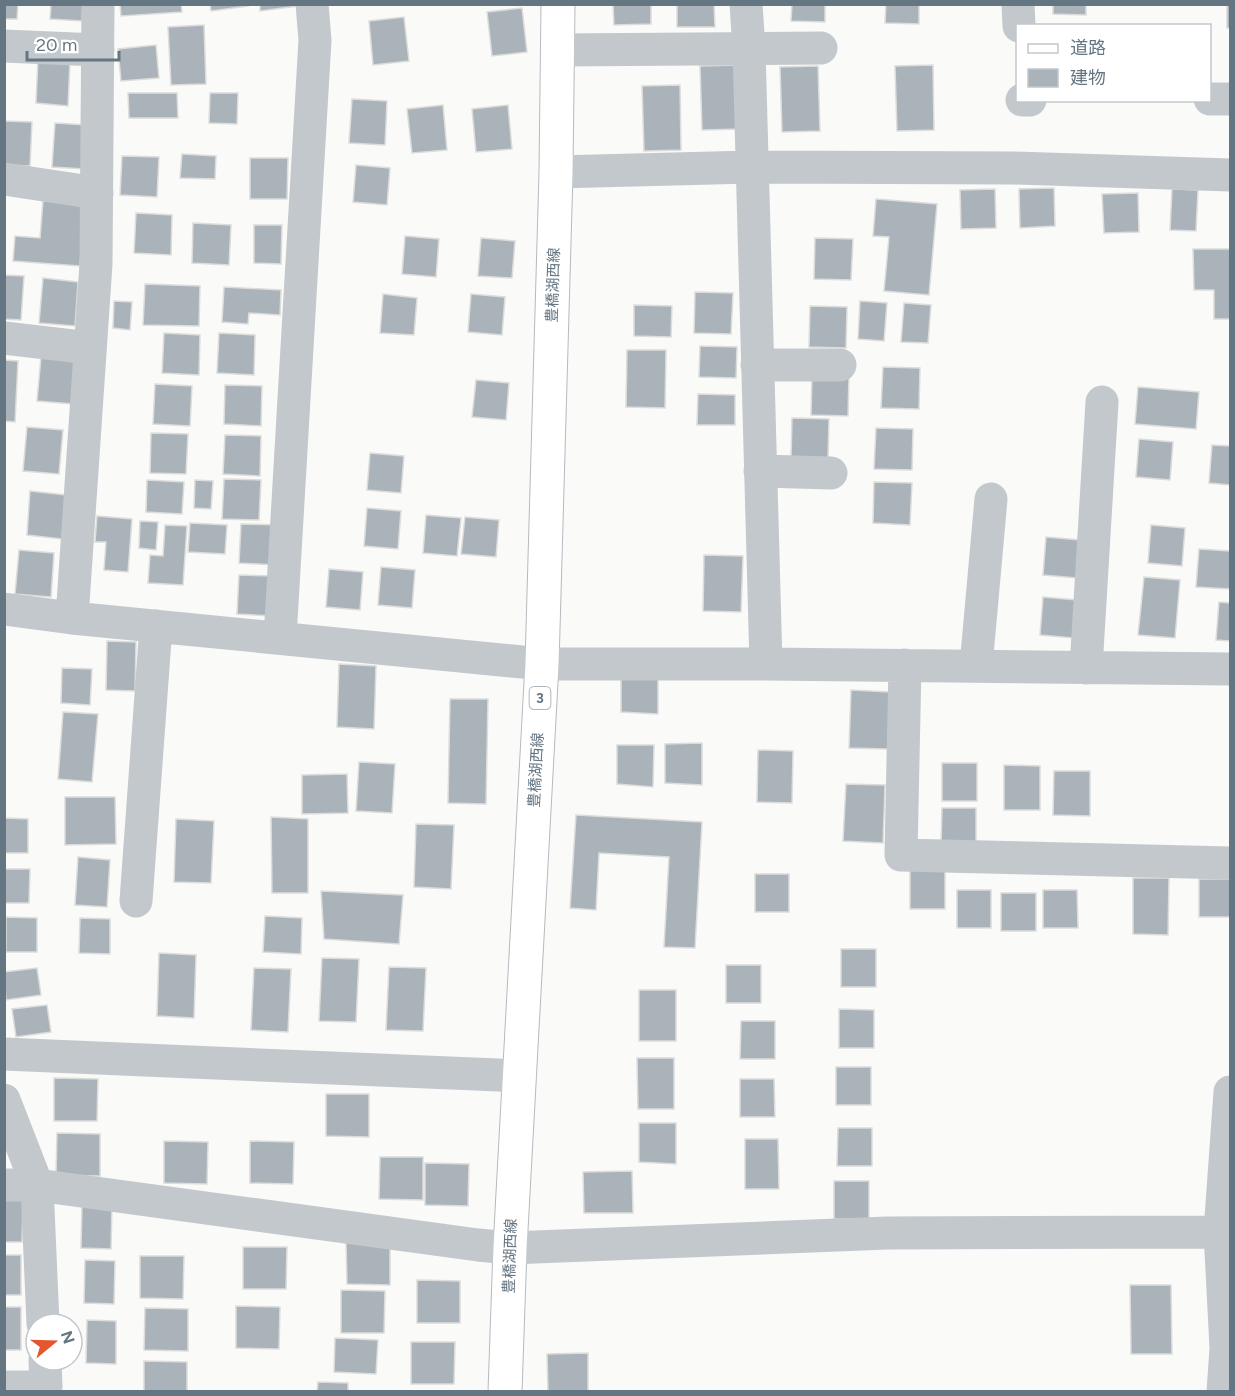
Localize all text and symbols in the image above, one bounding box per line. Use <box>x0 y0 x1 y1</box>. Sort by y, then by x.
scale bar <box>27 24 118 62</box>
legend <box>1016 24 1211 102</box>
text: 20 m <box>36 34 77 56</box>
text: 道路 <box>1070 37 1106 59</box>
text: 建物 <box>1070 67 1106 89</box>
street label: 豊橋湖西線 <box>543 247 563 323</box>
road number: 3 <box>530 687 550 709</box>
street label: 豊橋湖西線 <box>525 732 547 808</box>
street label: 豊橋湖西線 <box>500 1218 520 1294</box>
north arrow <box>24 1312 84 1372</box>
text: N <box>57 1328 79 1346</box>

